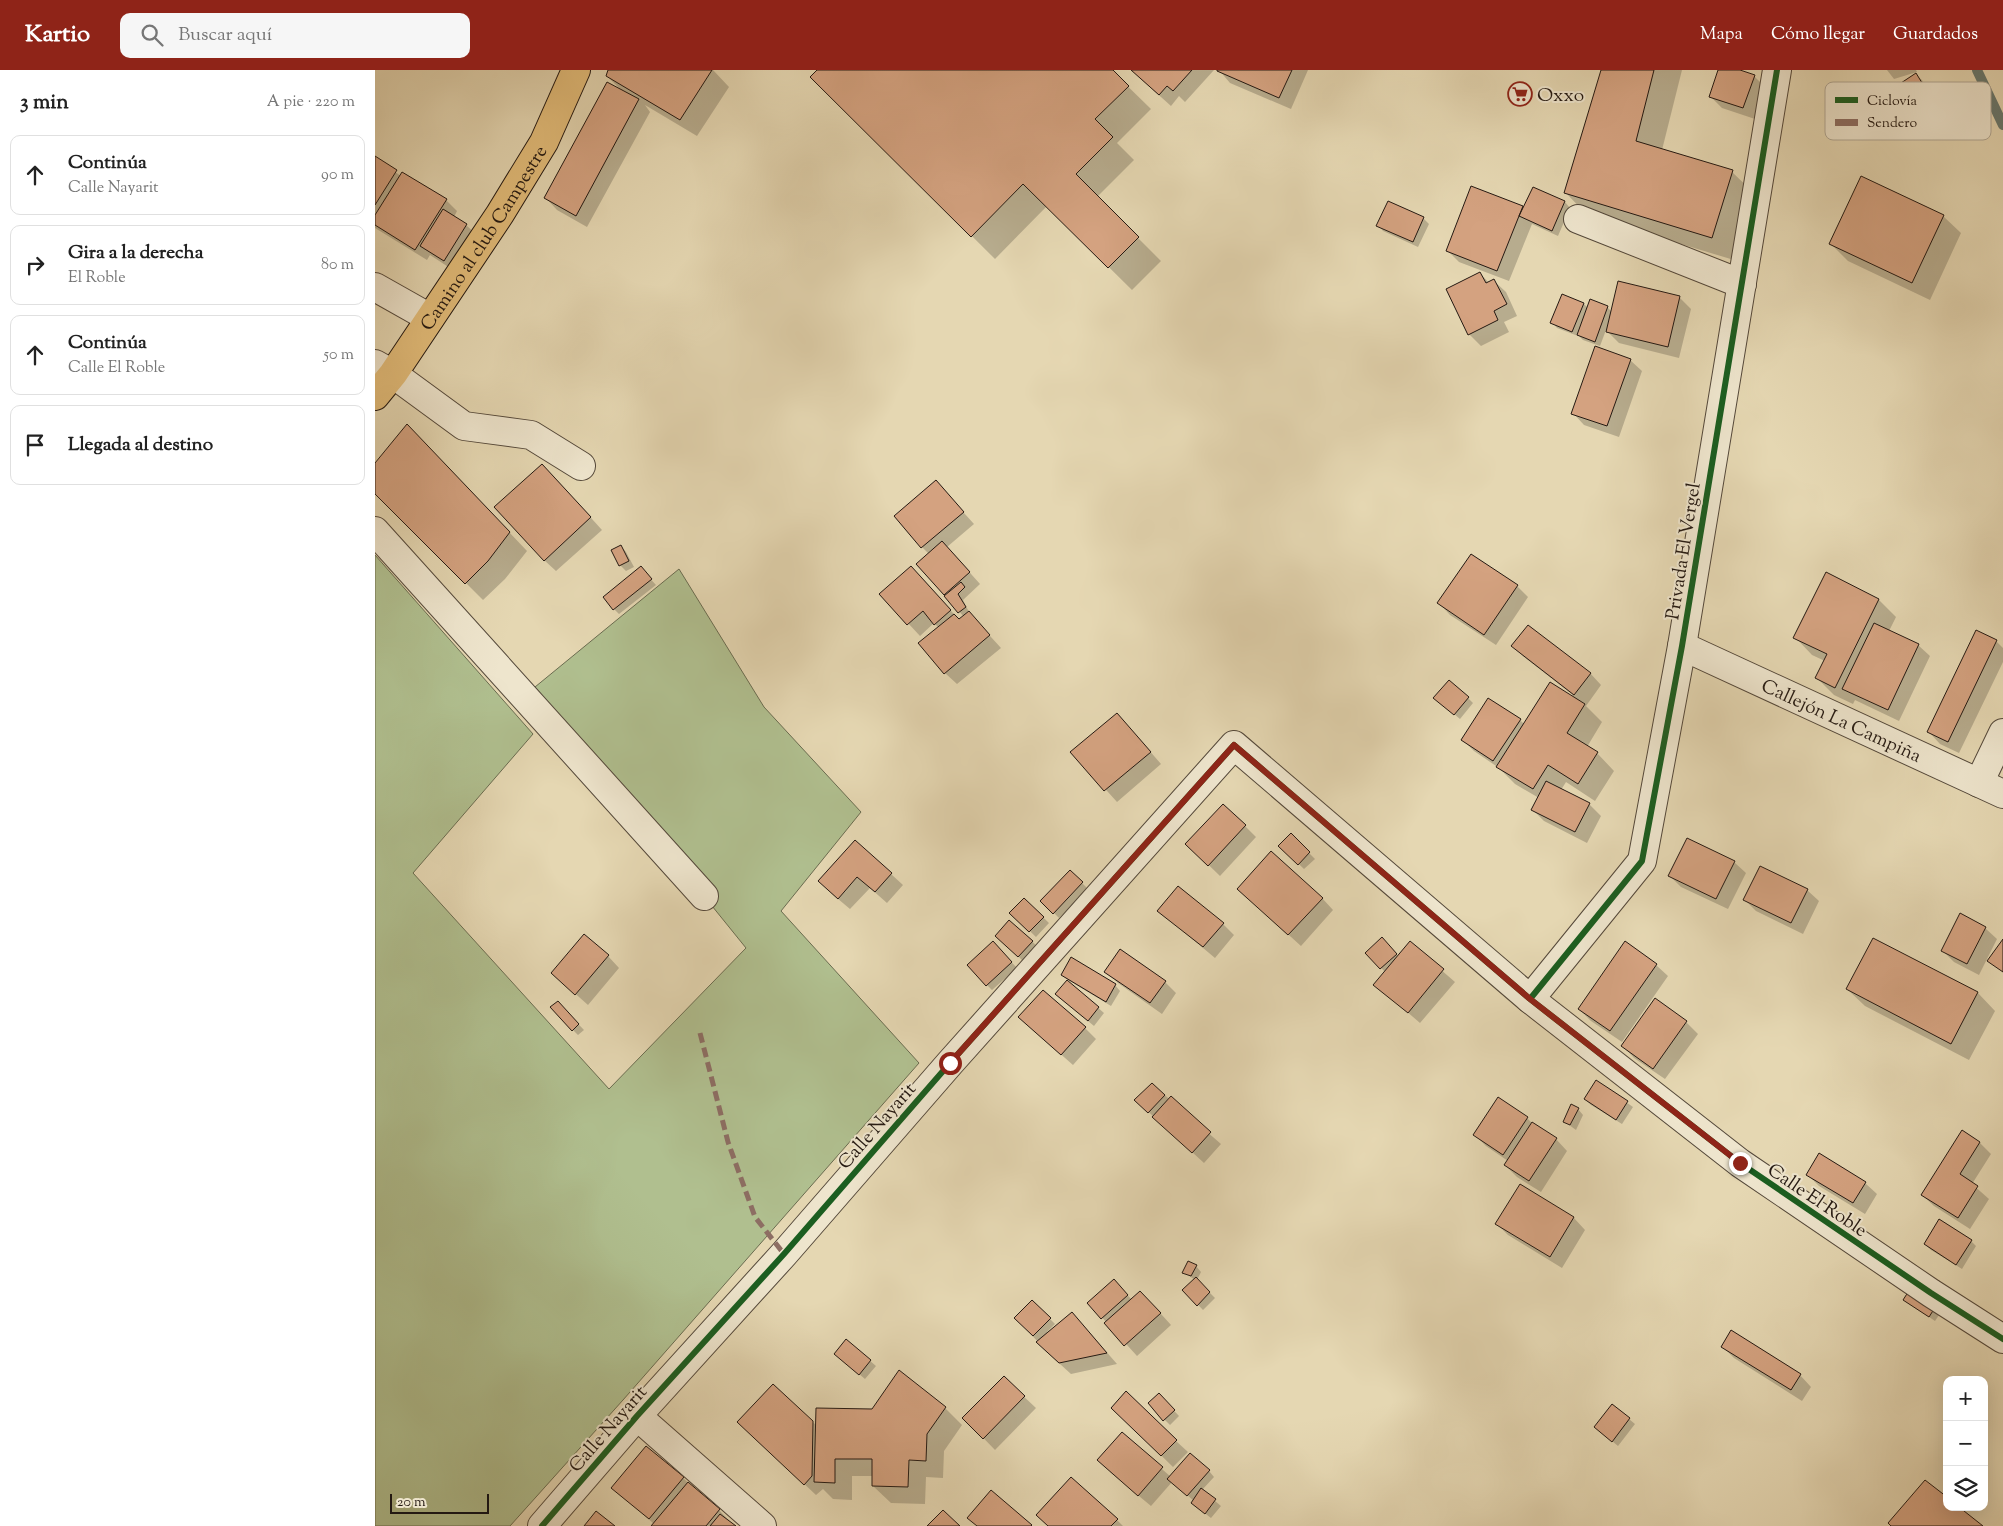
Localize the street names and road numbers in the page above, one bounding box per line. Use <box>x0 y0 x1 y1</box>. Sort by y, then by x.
street label: Camino al club Campestre <box>415 141 555 337</box>
street label: Privada El Vergel <box>1660 481 1709 622</box>
street label: Callejón La Campiña <box>1756 673 1925 771</box>
street label: Calle Nayarit <box>832 1077 924 1176</box>
street label: Calle El Roble <box>1761 1158 1872 1245</box>
street label: Calle Nayarit <box>563 1380 655 1479</box>

